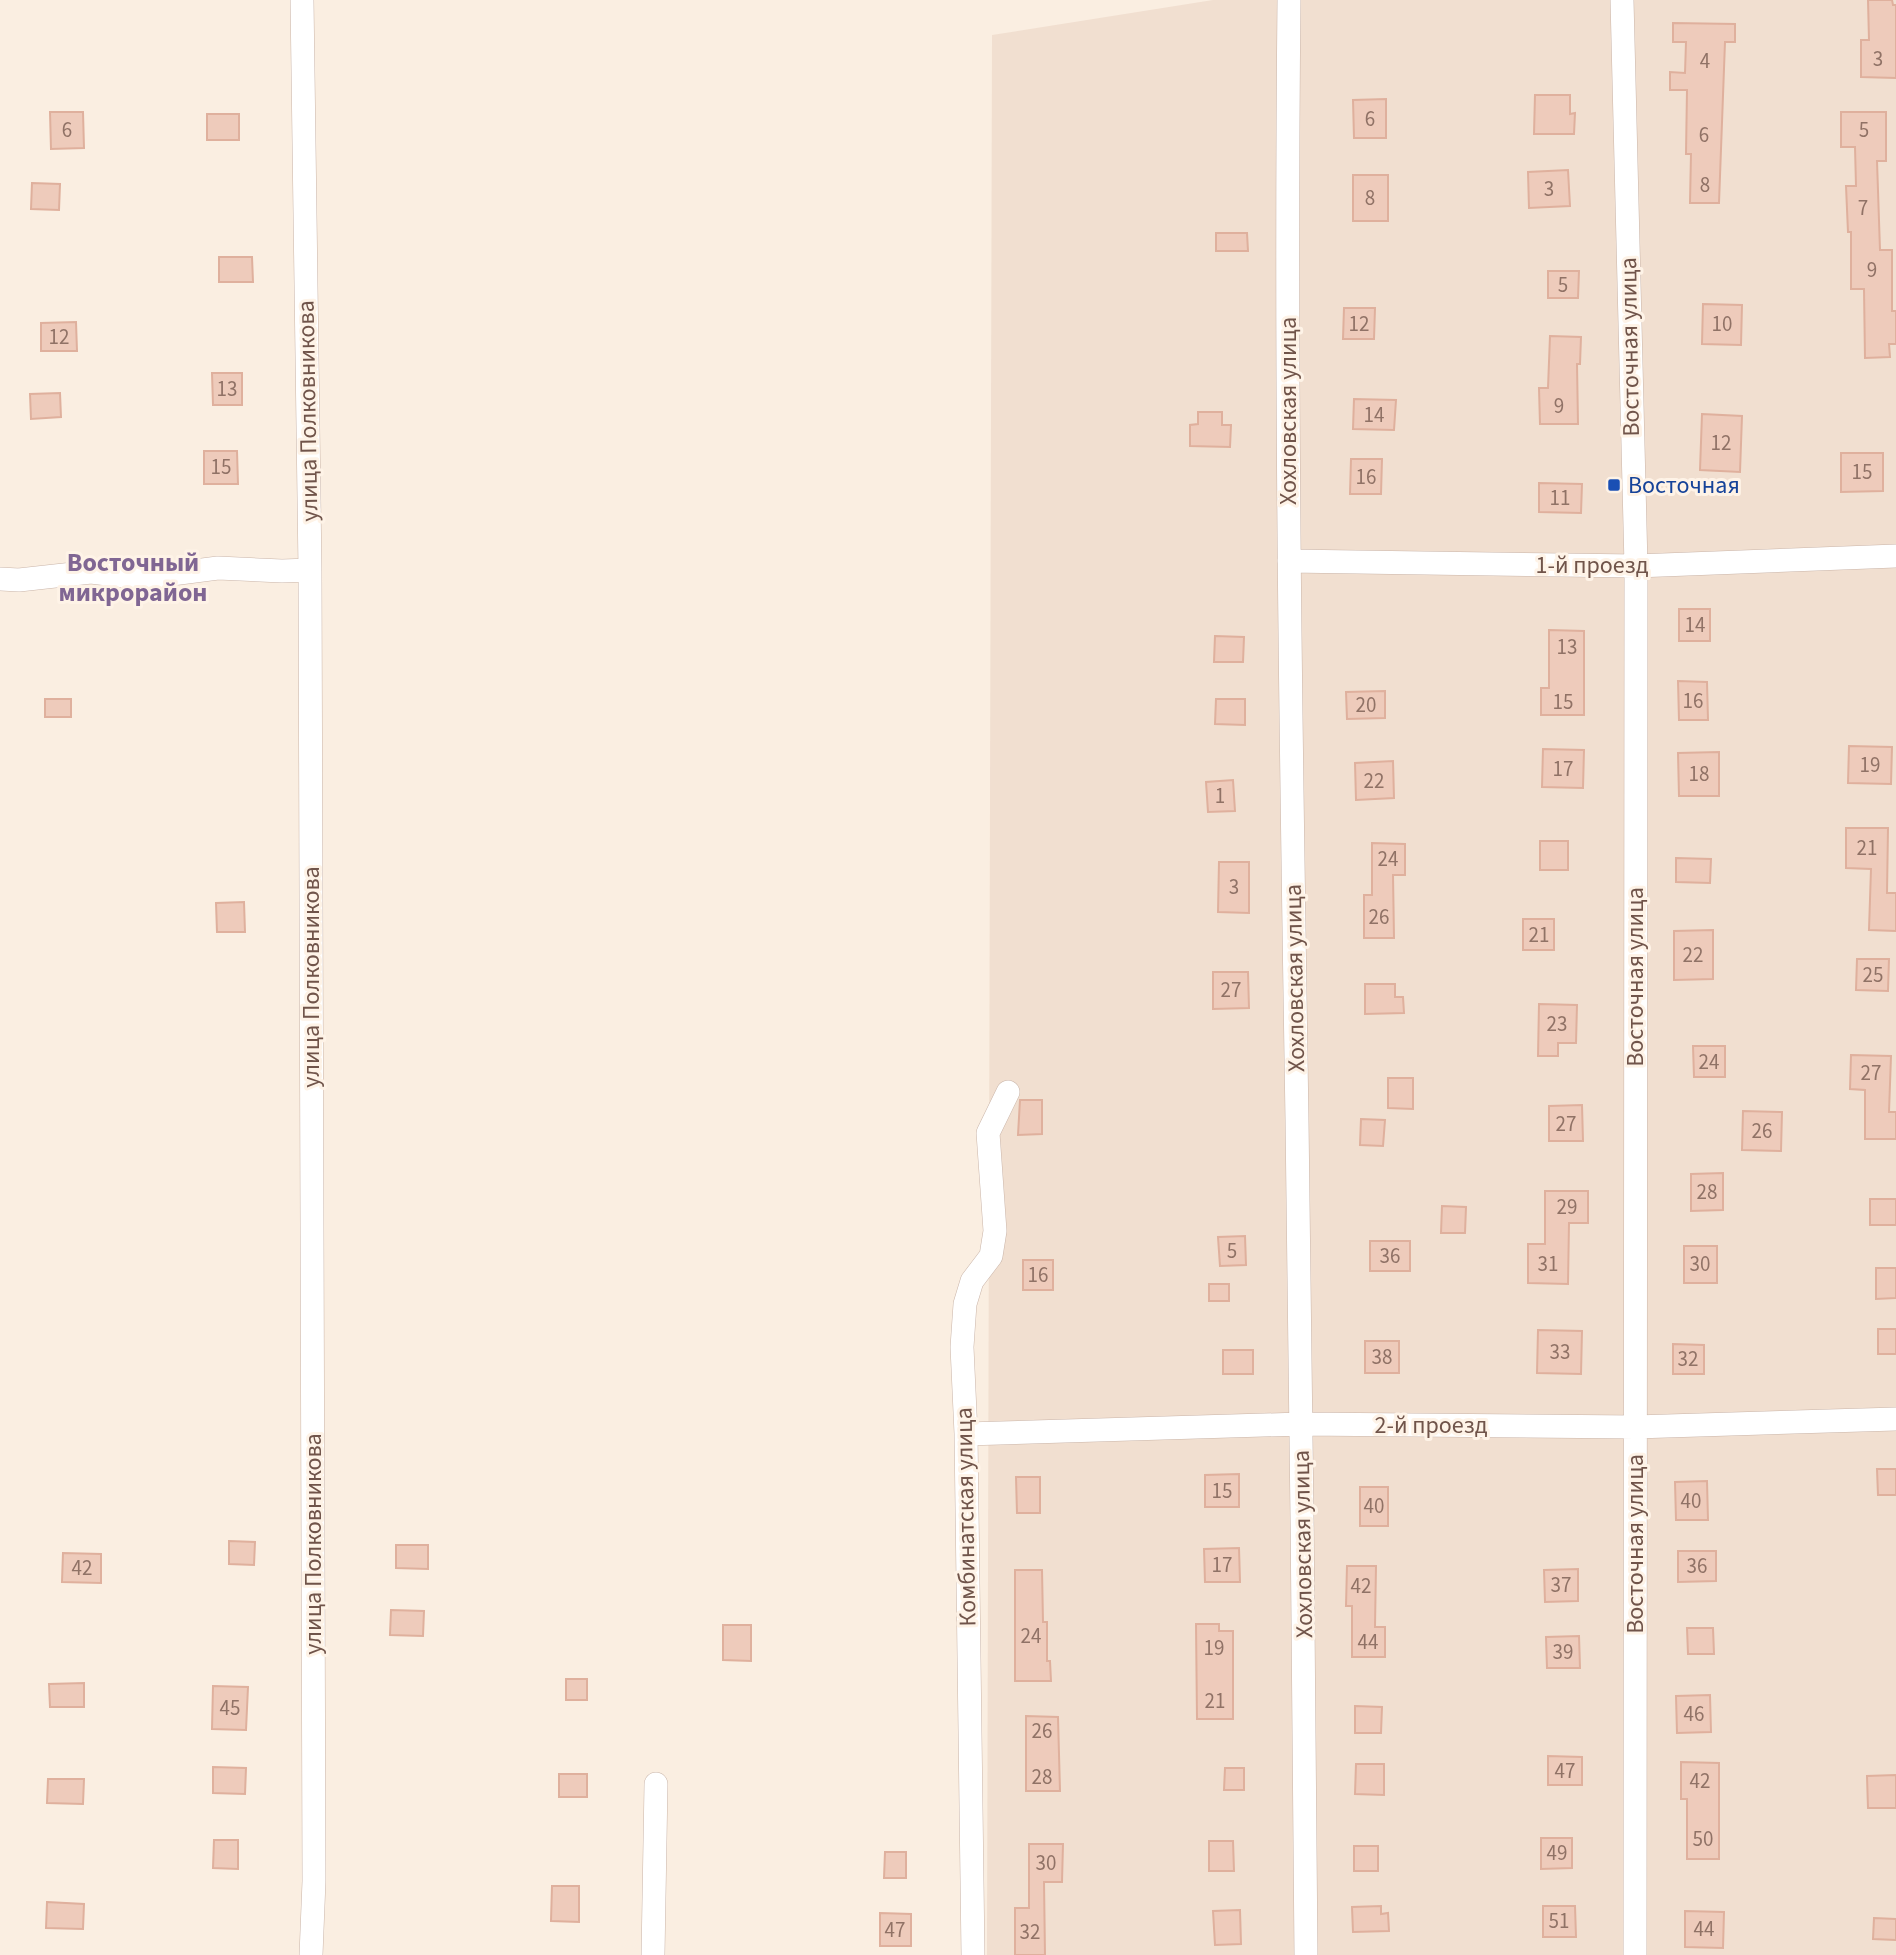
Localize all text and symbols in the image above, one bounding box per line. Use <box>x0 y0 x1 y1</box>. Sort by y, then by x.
house number: 3 <box>1873 44 1883 74</box>
house number: 4 <box>1700 46 1710 76</box>
house number: 6 <box>1365 104 1375 134</box>
house number: 6 <box>62 115 72 145</box>
house number: 5 <box>1859 115 1869 145</box>
house number: 6 <box>1699 120 1709 150</box>
house number: 8 <box>1700 170 1710 200</box>
house number: 3 <box>1544 174 1554 204</box>
house number: 8 <box>1365 183 1375 213</box>
house number: 7 <box>1858 193 1868 223</box>
house number: 9 <box>1867 255 1877 285</box>
street label: Восточная улица <box>1611 257 1649 437</box>
house number: 5 <box>1558 270 1568 300</box>
street label: улица Полковникова <box>289 300 327 522</box>
house number: 12 <box>1349 309 1369 339</box>
house number: 10 <box>1712 309 1732 339</box>
street label: Хохловская улица <box>1271 317 1306 505</box>
house number: 12 <box>49 322 69 352</box>
house number: 13 <box>217 374 237 404</box>
house number: 9 <box>1554 391 1564 421</box>
house number: 14 <box>1364 400 1384 430</box>
house number: 12 <box>1711 428 1731 458</box>
house number: 15 <box>211 452 231 482</box>
house number: 15 <box>1852 457 1872 487</box>
house number: 16 <box>1356 462 1376 492</box>
place label: Восточная <box>1628 468 1740 503</box>
marker: Восточная <box>1606 477 1622 493</box>
house number: 11 <box>1550 483 1570 513</box>
district label: Восточный микрорайон <box>59 544 207 611</box>
street label: 1-й проезд <box>1536 548 1649 583</box>
house number: 14 <box>1685 610 1705 640</box>
house number: 13 <box>1557 632 1577 662</box>
house number: 16 <box>1683 686 1703 716</box>
house number: 15 <box>1553 687 1573 717</box>
house number: 20 <box>1356 690 1376 720</box>
house number: 19 <box>1860 750 1880 780</box>
house number: 17 <box>1553 754 1573 784</box>
house number: 18 <box>1689 759 1709 789</box>
house number: 22 <box>1364 766 1384 796</box>
house number: 1 <box>1215 781 1225 811</box>
house number: 21 <box>1857 833 1877 863</box>
house number: 24 <box>1378 844 1398 874</box>
street label: улица Полковникова <box>294 866 329 1088</box>
house number: 3 <box>1229 872 1239 902</box>
street label: Хохловская улица <box>1276 884 1314 1072</box>
street label: Восточная улица <box>1618 887 1653 1067</box>
house number: 26 <box>1369 902 1389 932</box>
house number: 21 <box>1529 920 1549 950</box>
house number: 22 <box>1683 940 1703 970</box>
house number: 25 <box>1863 960 1883 990</box>
house number: 27 <box>1221 975 1241 1005</box>
house number: 23 <box>1547 1009 1567 1039</box>
house number: 24 <box>1699 1047 1719 1077</box>
house number: 27 <box>1861 1058 1881 1088</box>
house number: 27 <box>1556 1109 1576 1139</box>
house number: 26 <box>1752 1116 1772 1146</box>
house number: 28 <box>1697 1177 1717 1207</box>
house number: 29 <box>1557 1192 1577 1222</box>
house number: 5 <box>1227 1236 1237 1266</box>
house number: 36 <box>1380 1241 1400 1271</box>
house number: 31 <box>1538 1249 1558 1279</box>
house number: 30 <box>1690 1249 1710 1279</box>
house number: 16 <box>1028 1260 1048 1290</box>
house number: 33 <box>1550 1337 1570 1367</box>
house number: 38 <box>1372 1342 1392 1372</box>
house number: 32 <box>1678 1344 1698 1374</box>
street label: Комбинатская улица <box>947 1407 985 1627</box>
street label: 2-й проезд <box>1375 1408 1488 1443</box>
street label: улица Полковникова <box>296 1433 331 1655</box>
street label: Хохловская улица <box>1284 1450 1322 1638</box>
street label: Восточная улица <box>1618 1454 1653 1634</box>
house number: 15 <box>1212 1476 1232 1506</box>
house number: 40 <box>1681 1486 1701 1516</box>
house number: 40 <box>1364 1491 1384 1521</box>
house number: 17 <box>1212 1550 1232 1580</box>
house number: 36 <box>1687 1551 1707 1581</box>
house number: 42 <box>72 1553 92 1583</box>
house number: 37 <box>1551 1570 1571 1600</box>
house number: 42 <box>1351 1571 1371 1601</box>
house number: 24 <box>1021 1621 1041 1651</box>
house number: 44 <box>1358 1627 1378 1657</box>
house number: 19 <box>1204 1633 1224 1663</box>
house number: 39 <box>1553 1637 1573 1667</box>
house number: 21 <box>1205 1686 1225 1716</box>
house number: 45 <box>220 1693 240 1723</box>
house number: 46 <box>1684 1699 1704 1729</box>
house number: 26 <box>1032 1716 1052 1746</box>
house number: 47 <box>1555 1756 1575 1786</box>
house number: 28 <box>1032 1762 1052 1792</box>
house number: 42 <box>1690 1766 1710 1796</box>
house number: 50 <box>1693 1824 1713 1854</box>
house number: 49 <box>1547 1838 1567 1868</box>
house number: 30 <box>1036 1848 1056 1878</box>
house number: 51 <box>1549 1906 1569 1936</box>
house number: 44 <box>1694 1914 1714 1944</box>
house number: 47 <box>885 1915 905 1945</box>
house number: 32 <box>1020 1917 1040 1947</box>

